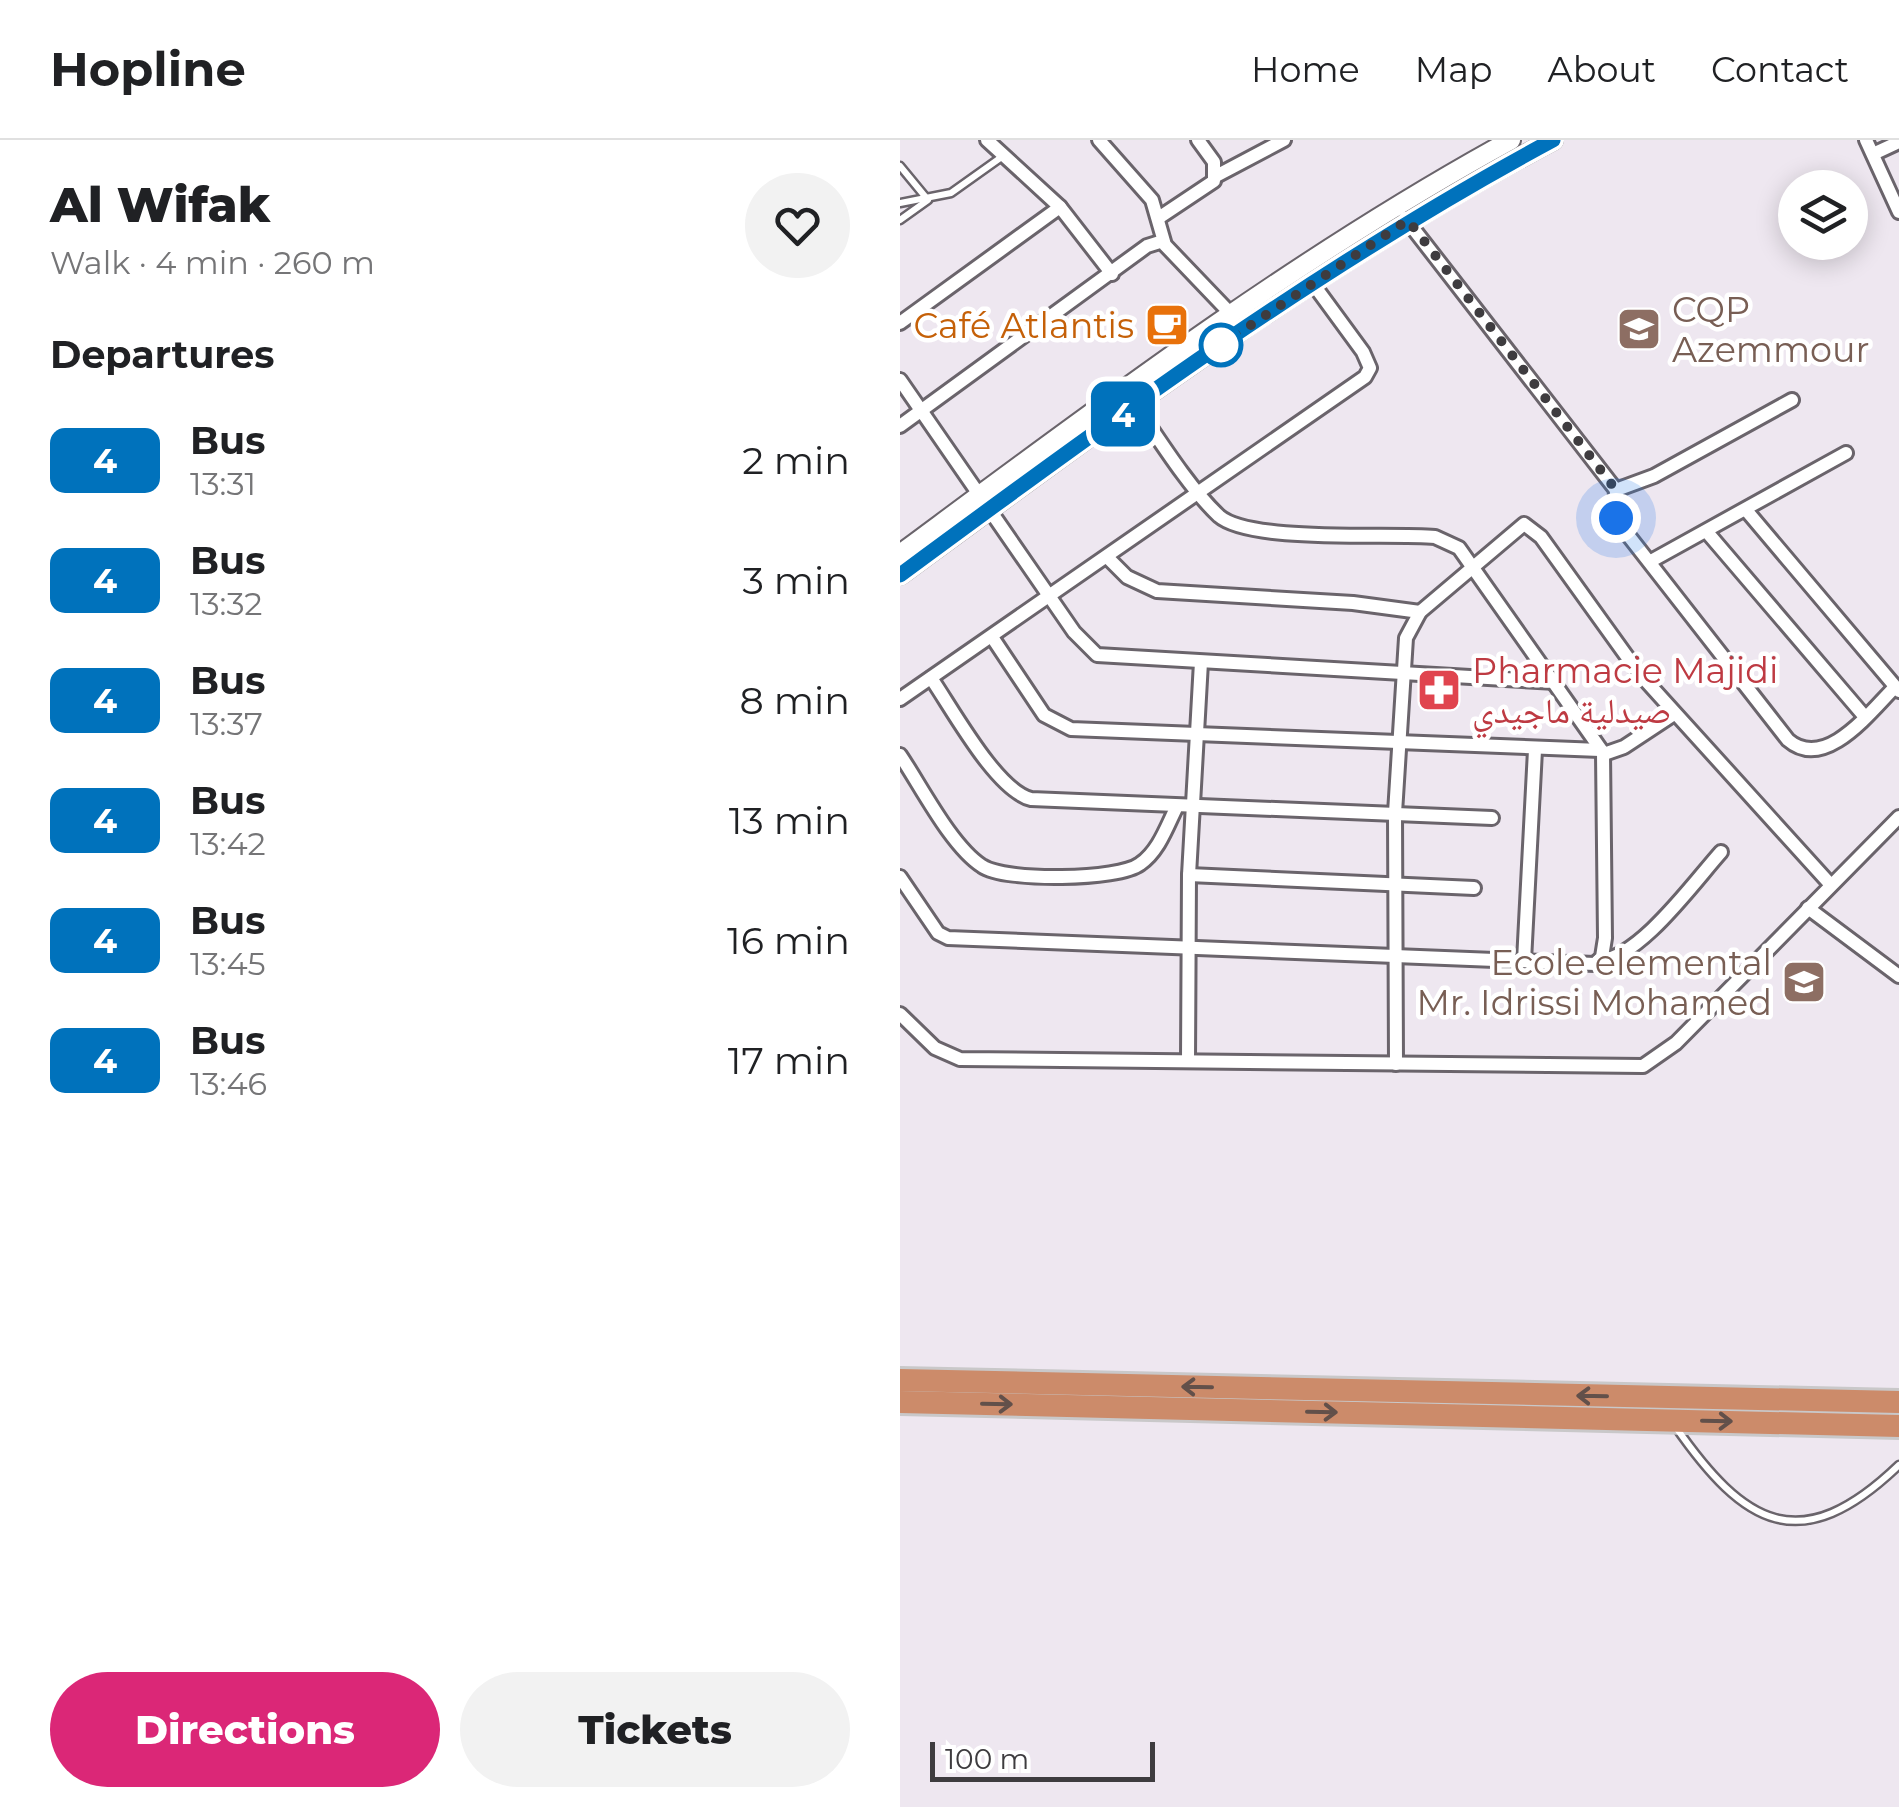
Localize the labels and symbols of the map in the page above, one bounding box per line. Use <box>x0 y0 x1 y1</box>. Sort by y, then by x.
place label: CQP Azemmour <box>1672 288 1870 371</box>
cafe icon: Café Atlantis <box>1144 302 1190 348</box>
place label: Café Atlantis <box>913 304 1134 347</box>
school or university icon: CQP Azemmour <box>1616 306 1662 352</box>
unlabelled marker <box>1200 324 1242 366</box>
line badge: 4 <box>1090 382 1156 446</box>
your location <box>1591 493 1641 543</box>
place label: Pharmacie Majidi صيدلية ماجيدي <box>1472 649 1778 738</box>
pharmacy icon: Pharmacie Majidi صيدلية ماجيدي <box>1416 667 1462 713</box>
place label: Ecole elemental Mr. Idrissi Mohamed <box>1416 941 1772 1024</box>
school or university icon: Ecole elemental Mr. Idrissi Mohamed <box>1781 959 1827 1005</box>
one-way arrow <box>1181 1378 1213 1397</box>
one-way arrow <box>1576 1387 1608 1406</box>
one-way arrow <box>981 1395 1013 1414</box>
one-way arrow <box>1306 1402 1338 1422</box>
one-way arrow <box>1701 1412 1733 1431</box>
scale bar <box>930 1737 1155 1782</box>

